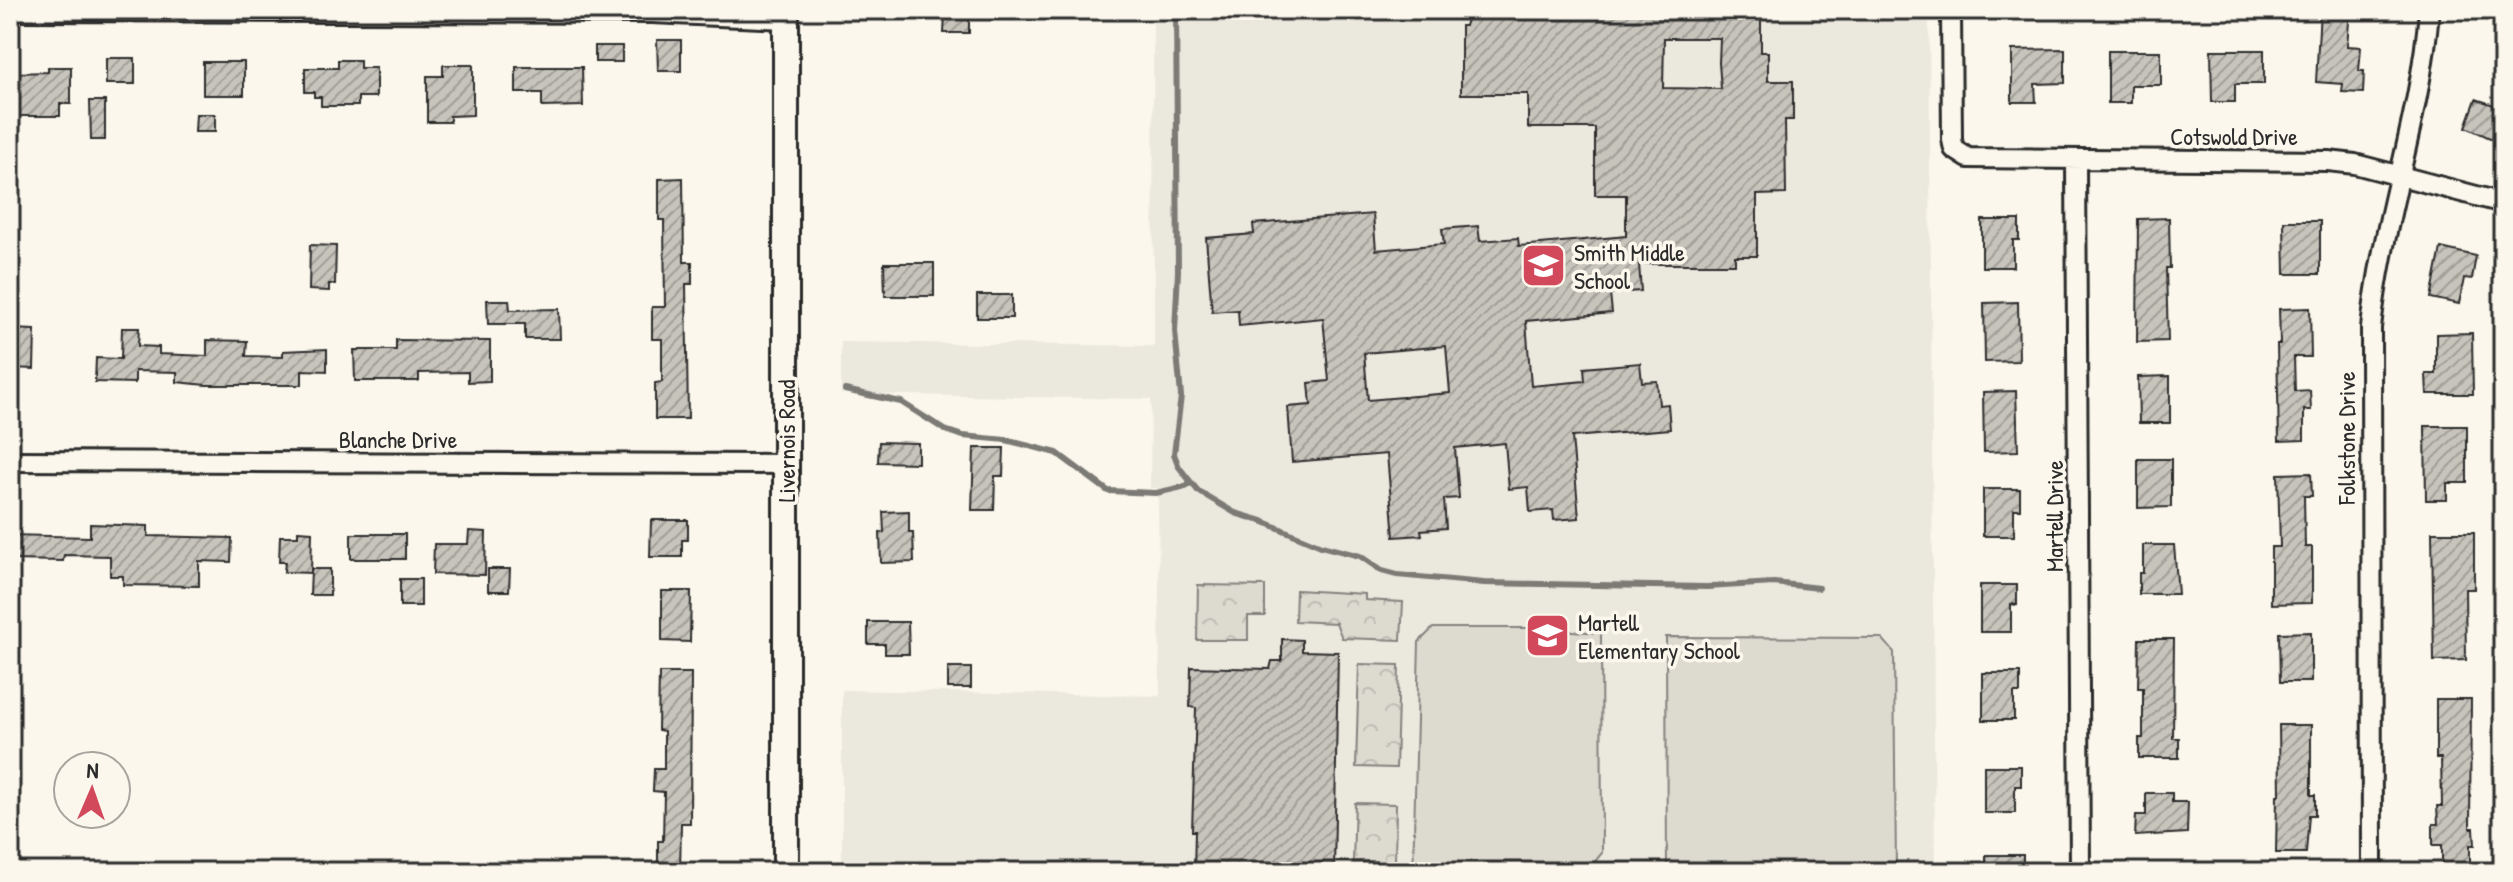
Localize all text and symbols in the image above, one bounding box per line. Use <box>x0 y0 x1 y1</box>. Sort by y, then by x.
street label: Cotswold Drive <box>2170 120 2298 152</box>
place label: Smith Middle School <box>1574 236 1685 296</box>
school or university icon: Smith Middle School <box>1519 242 1567 290</box>
street label: Folkstone Drive <box>2330 371 2362 506</box>
street label: Livernois Road <box>770 380 802 502</box>
street label: Blanche Drive <box>339 423 458 455</box>
street label: Martell Drive <box>2038 460 2070 572</box>
place label: Martell Elementary School <box>1578 606 1741 666</box>
school or university icon: Martell Elementary School <box>1523 612 1571 660</box>
north arrow <box>52 750 132 830</box>
text: N <box>86 755 99 785</box>

